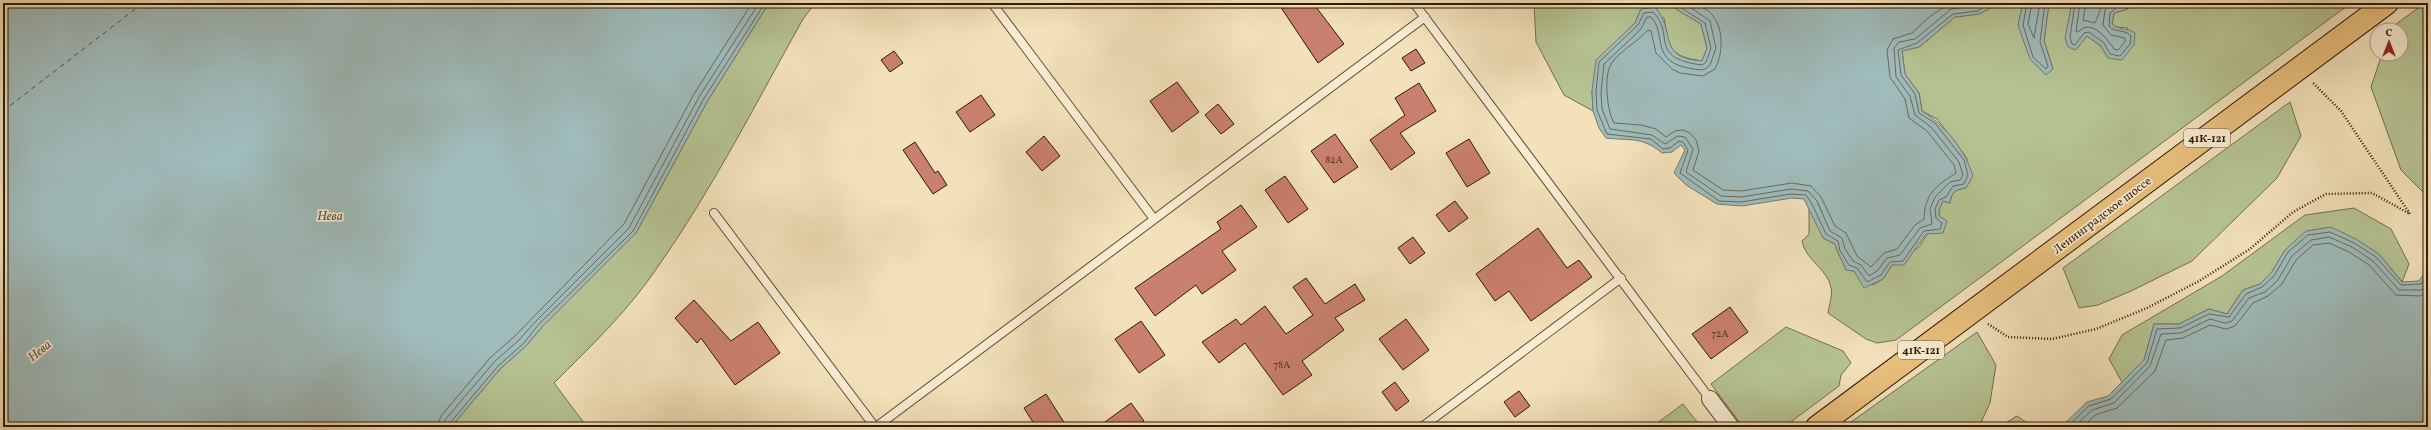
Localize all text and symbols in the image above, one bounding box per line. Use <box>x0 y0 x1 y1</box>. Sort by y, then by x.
north arrow <box>2369 22 2409 62</box>
text: С <box>2385 26 2393 41</box>
road number: 41К-121 <box>2184 129 2230 147</box>
house number: 82А <box>1325 153 1343 167</box>
street label: Ленинградское шоссе <box>2050 173 2155 258</box>
water label: Нева <box>317 208 343 226</box>
house number: 72А <box>1711 327 1729 341</box>
water label: Нева <box>25 336 56 367</box>
road number: 41К-121 <box>1898 341 1944 359</box>
house number: 78А <box>1274 358 1290 372</box>

